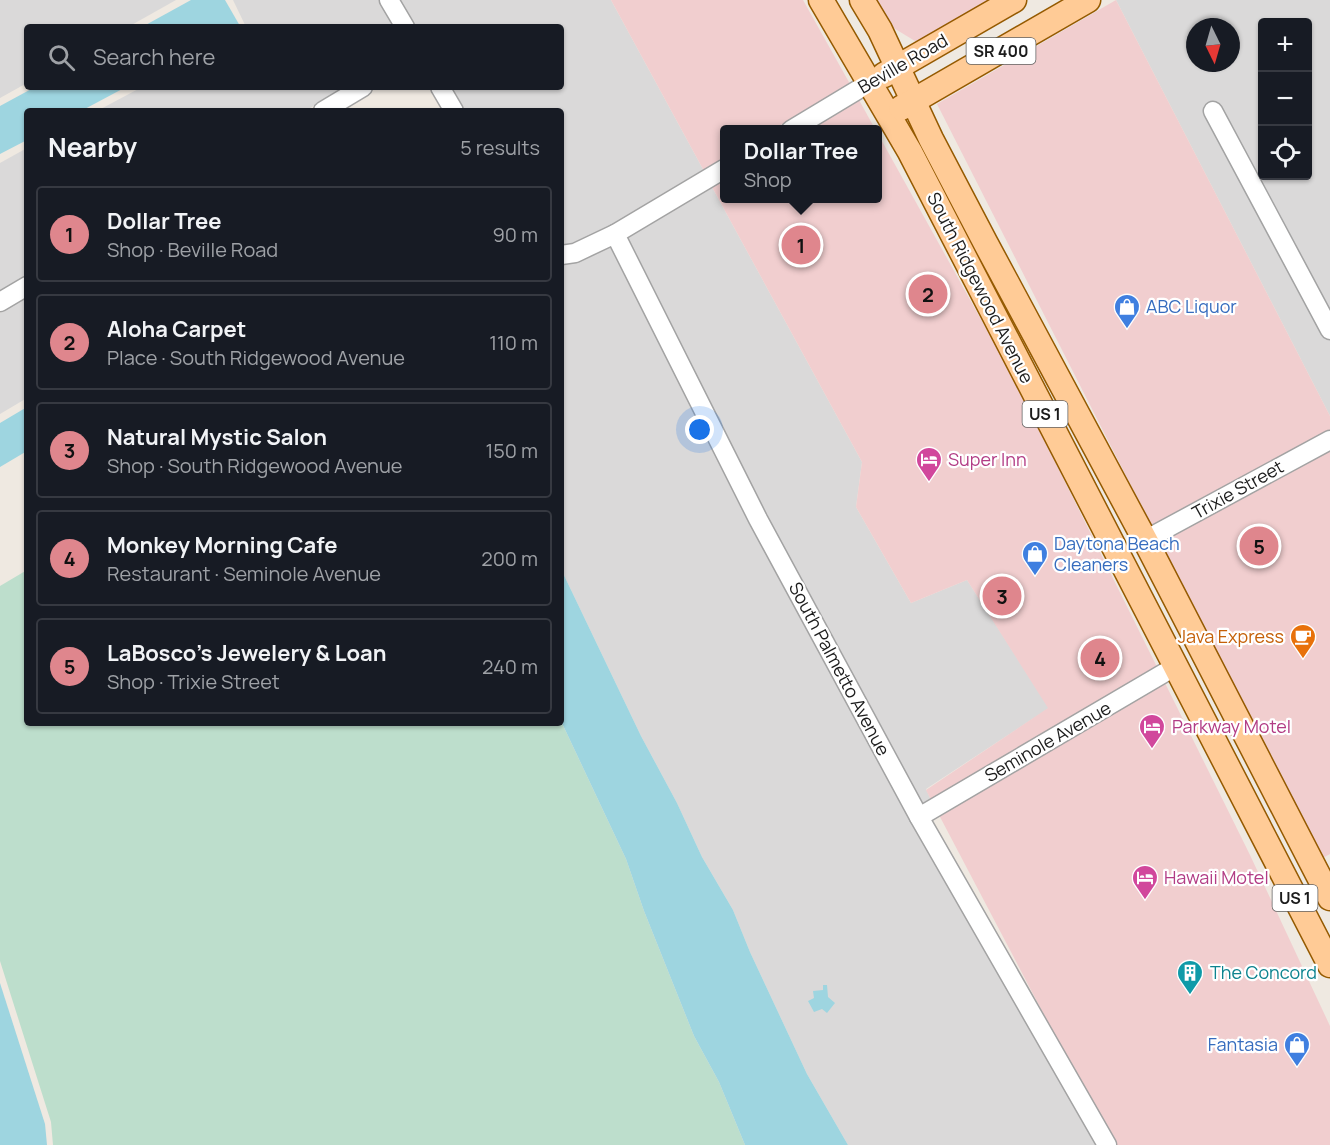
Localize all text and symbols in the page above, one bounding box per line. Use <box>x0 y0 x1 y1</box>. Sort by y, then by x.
north arrow <box>1186 18 1240 72</box>
map controls <box>1258 18 1312 180</box>
button: + <box>1258 18 1312 72</box>
search box <box>24 24 564 90</box>
street label: Beville Road <box>853 28 952 98</box>
road number: SR 400 <box>966 38 1036 64</box>
icon: search <box>45 41 78 74</box>
text: Search here <box>93 42 215 72</box>
button: − <box>1258 72 1312 126</box>
popup <box>720 125 882 203</box>
button: locate <box>1258 126 1312 180</box>
text: Nearby <box>48 129 137 165</box>
text: 5 results <box>460 134 540 161</box>
text: Dollar Tree <box>744 136 858 166</box>
text: Shop <box>744 166 792 193</box>
street label: South Ridgewood Avenue <box>922 188 1040 387</box>
text: Dollar Tree <box>107 206 222 236</box>
text: 1 <box>65 221 74 248</box>
text: 90 m <box>492 221 538 248</box>
pin: 1 <box>782 222 820 268</box>
text: Shop · Beville Road <box>107 236 278 263</box>
pin: 2 <box>908 272 948 316</box>
shop icon: ABC Liquor <box>1112 292 1142 330</box>
place label: ABC Liquor <box>1146 294 1237 318</box>
text: Aloha Carpet <box>107 314 246 344</box>
text: 2 <box>64 329 75 356</box>
text: 110 m <box>489 329 538 356</box>
text: Place · South Ridgewood Avenue <box>107 344 405 371</box>
road number: US 1 <box>1022 401 1068 427</box>
your location <box>685 415 714 444</box>
text: Natural Mystic Salon <box>107 422 327 452</box>
text: 3 <box>64 437 75 464</box>
text: 150 m <box>485 437 538 464</box>
hotel icon: Super Inn <box>914 445 944 483</box>
place label: Super Inn <box>948 447 1027 471</box>
text: Shop · South Ridgewood Avenue <box>107 452 403 479</box>
street label: Trixie Street <box>1187 454 1288 524</box>
pin: 5 <box>1240 524 1278 568</box>
text: Monkey Morning Cafe <box>107 530 337 560</box>
place label: Daytona Beach Cleaners <box>1054 531 1180 576</box>
shop icon: Daytona Beach Cleaners <box>1020 539 1050 577</box>
text: 4 <box>63 545 76 572</box>
text: 200 m <box>481 545 538 572</box>
text: Restaurant · Seminole Avenue <box>107 560 381 587</box>
pin: 3 <box>982 574 1022 618</box>
street label: South Palmetto Avenue <box>784 577 896 760</box>
cafe icon: Java Express <box>1288 622 1318 660</box>
place label: Java Express <box>1178 624 1284 648</box>
pin: 4 <box>1080 636 1120 680</box>
text: LaBosco's Jewelery & Loan <box>107 638 387 668</box>
text: 5 <box>64 653 75 680</box>
text: 240 m <box>482 653 538 680</box>
text: Shop · Trixie Street <box>107 668 280 695</box>
street label: Seminole Avenue <box>980 695 1115 787</box>
hotel icon: Parkway Motel <box>1137 712 1167 750</box>
place label: Parkway Motel <box>1172 714 1291 738</box>
hotel icon: Hawaii Motel <box>1130 863 1160 901</box>
place label: Hawaii Motel <box>1164 865 1269 889</box>
road number: US 1 <box>1272 885 1318 911</box>
building icon: The Concord <box>1175 958 1205 996</box>
place label: The Concord <box>1210 960 1317 984</box>
shop icon: Fantasia <box>1282 1030 1312 1068</box>
place label: Fantasia <box>1208 1032 1278 1056</box>

